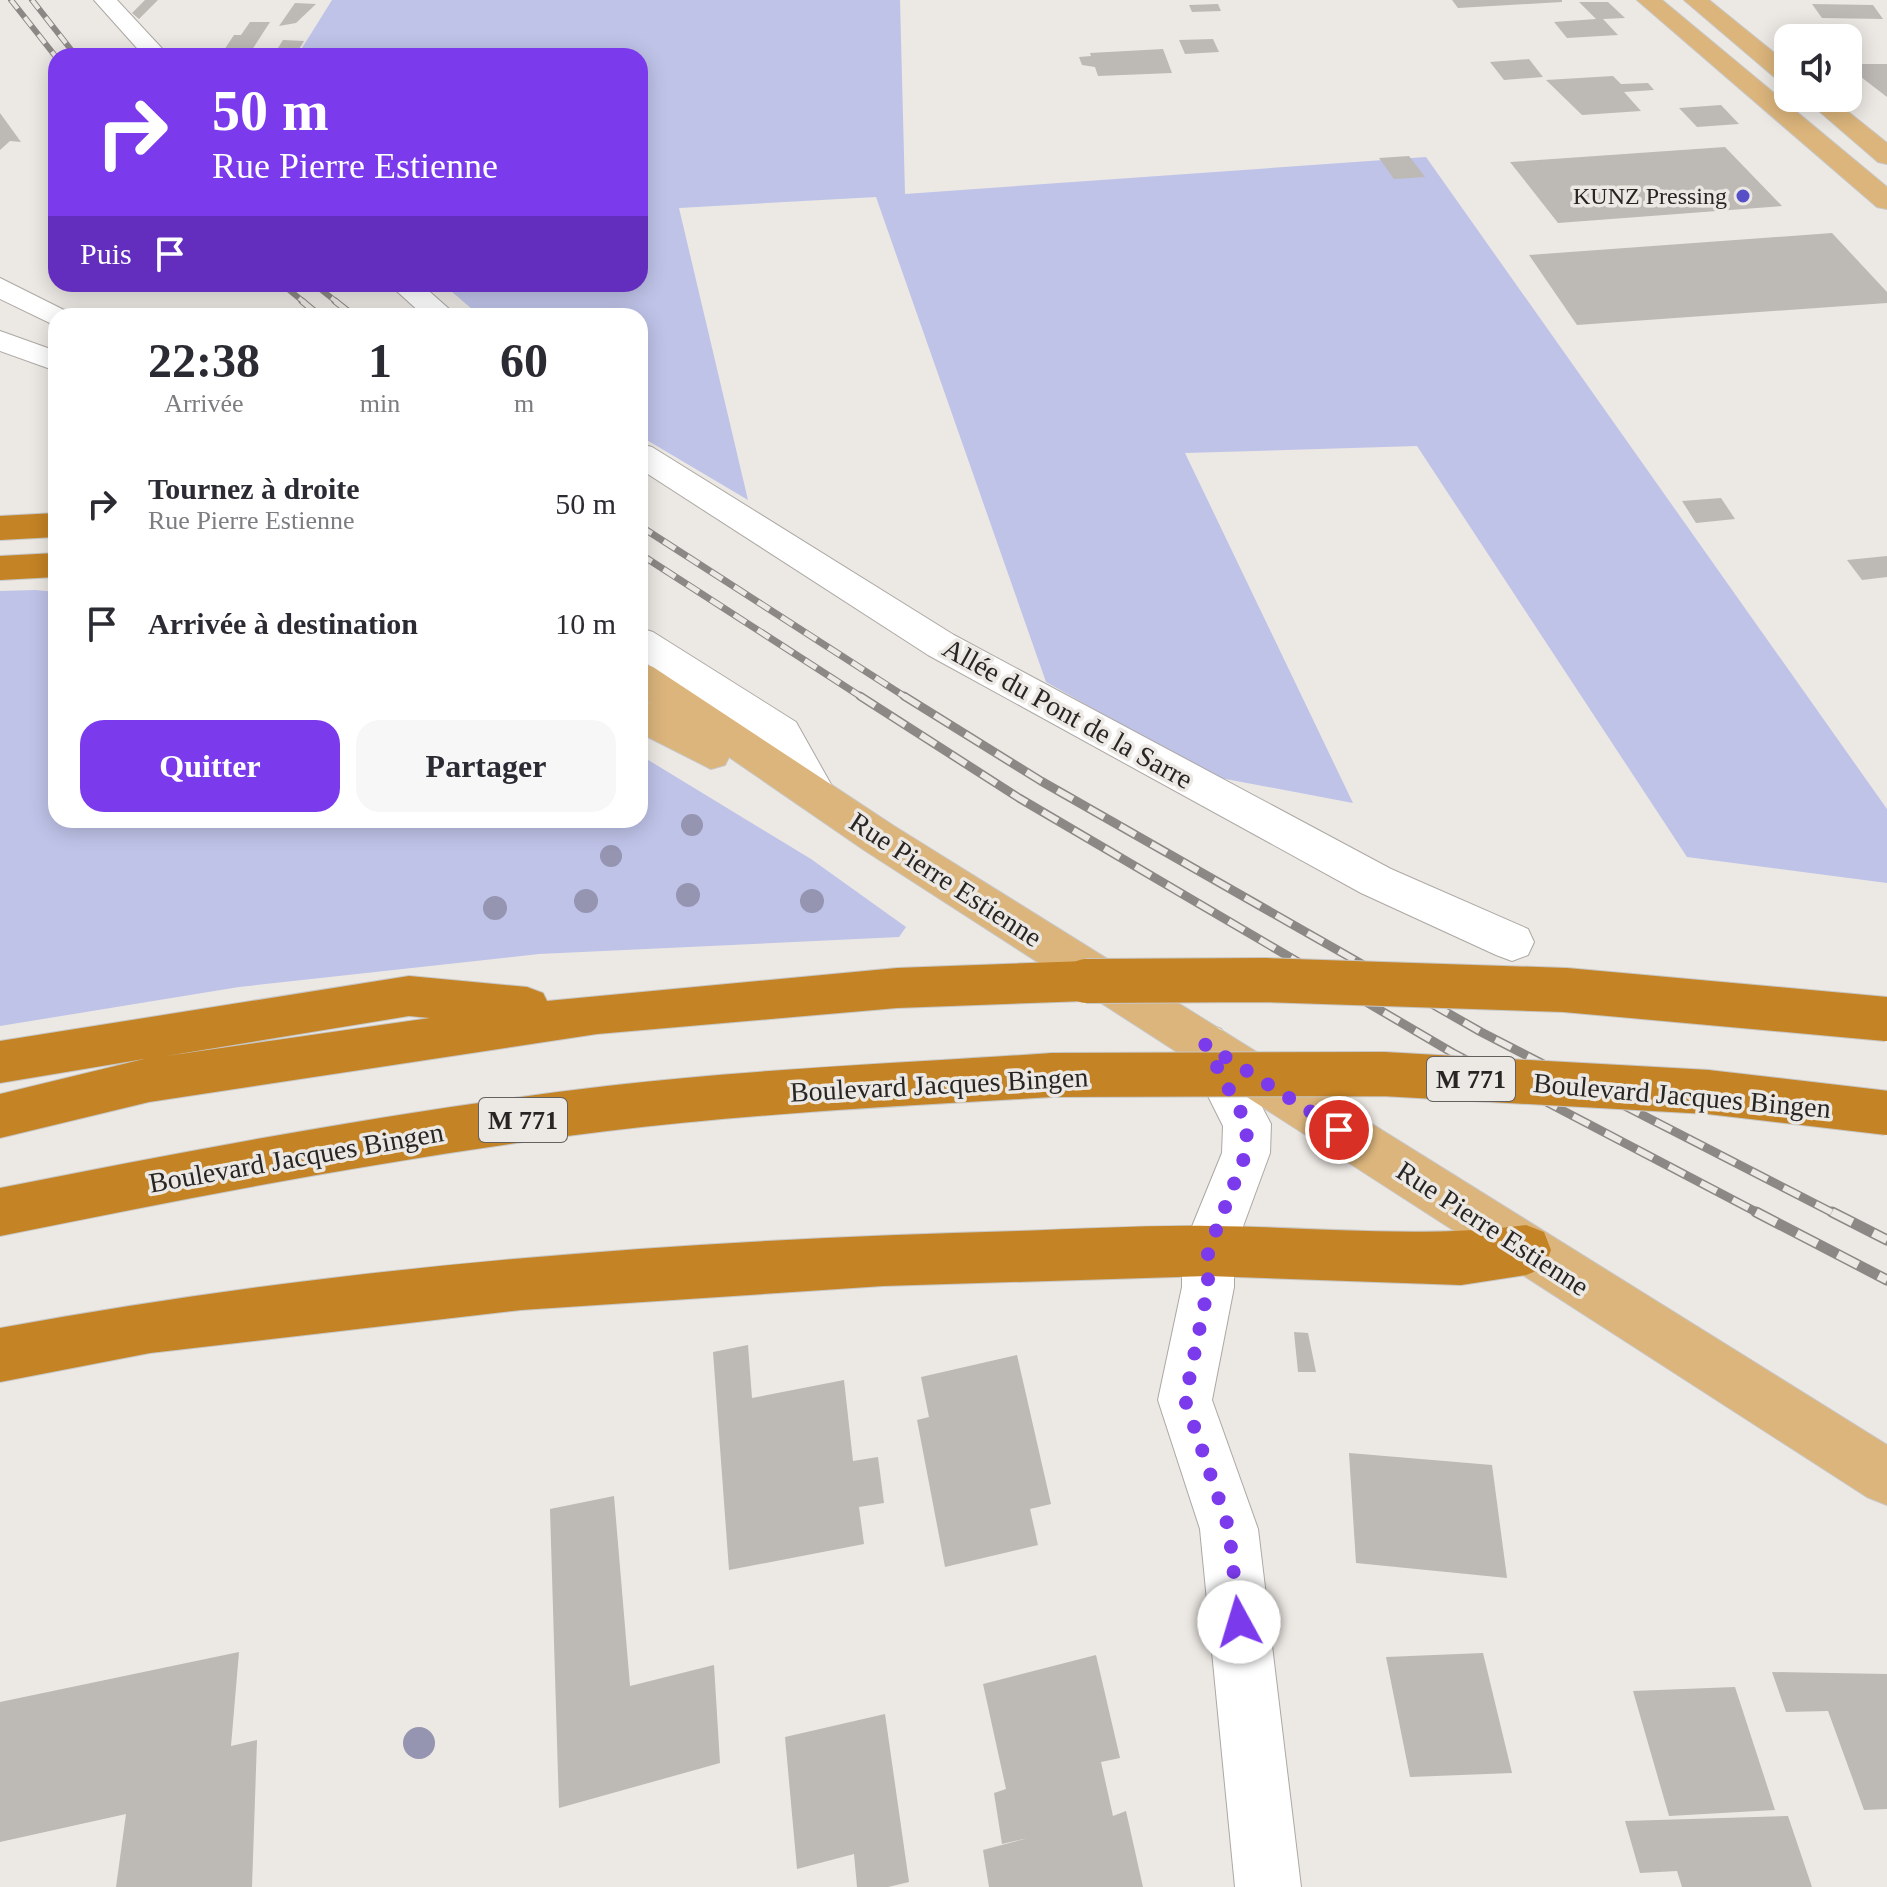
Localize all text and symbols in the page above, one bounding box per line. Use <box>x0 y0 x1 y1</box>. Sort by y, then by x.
map controls <box>1774 24 1862 112</box>
button: sound <box>1774 24 1862 112</box>
icon: right <box>80 80 184 184</box>
text: 50 m <box>212 80 329 142</box>
text: Rue Pierre Estienne <box>212 146 498 186</box>
place label: KUNZ Pressing <box>1573 183 1727 209</box>
marker: KUNZ Pressing <box>1734 187 1752 205</box>
icon: arrive <box>148 232 192 276</box>
text: Puis <box>80 237 132 270</box>
text: 22:38 <box>148 334 260 387</box>
text: 1 <box>368 334 392 387</box>
text: 60 <box>500 334 548 387</box>
text: Arrivée <box>164 389 244 418</box>
text: min <box>360 389 400 418</box>
text: m <box>514 389 534 418</box>
text: Tournez à droite <box>148 472 360 505</box>
icon: right <box>80 482 124 526</box>
text: 50 m <box>555 487 616 520</box>
text: Rue Pierre Estienne <box>148 506 355 535</box>
icon: arrive <box>80 602 124 646</box>
text: Arrivée à destination <box>148 607 418 640</box>
text: 10 m <box>555 607 616 640</box>
street label: Allée du Pont de la Sarre <box>937 632 1198 795</box>
button: Quitter <box>80 720 340 812</box>
button: Partager <box>356 720 616 812</box>
street label: Rue Pierre Estienne <box>844 806 1047 953</box>
road number: M 771 <box>1427 1057 1515 1101</box>
street label: Boulevard Jacques Bingen <box>789 1061 1089 1108</box>
street label: Boulevard Jacques Bingen <box>1532 1067 1832 1124</box>
pin <box>1305 1096 1373 1164</box>
road number: M 771 <box>479 1098 567 1142</box>
icon: arrive <box>1317 1108 1361 1152</box>
street label: Boulevard Jacques Bingen <box>146 1116 446 1199</box>
street label: Rue Pierre Estienne <box>1391 1155 1594 1302</box>
position arrow <box>1197 1580 1281 1664</box>

